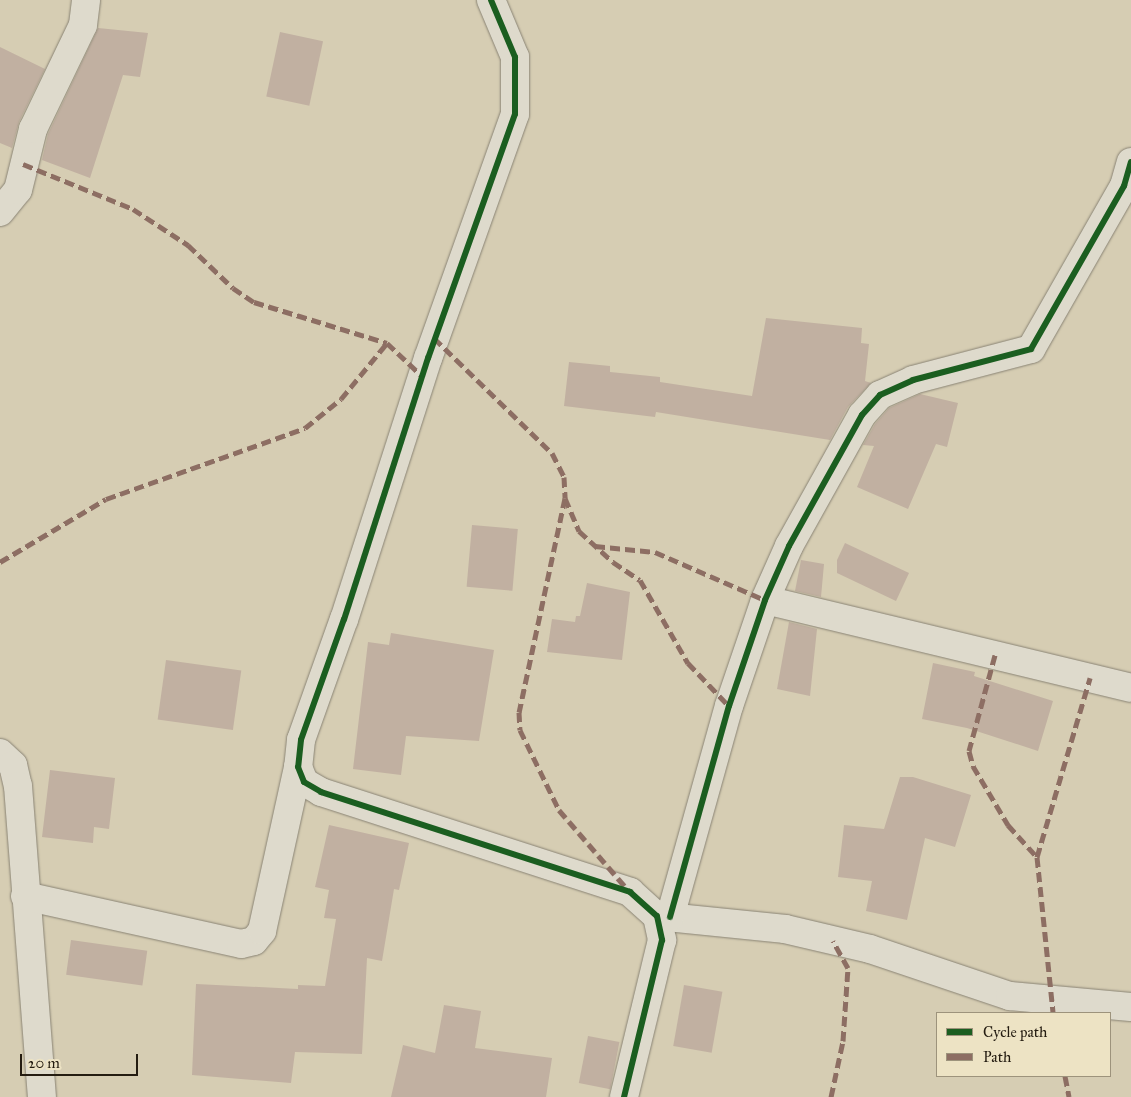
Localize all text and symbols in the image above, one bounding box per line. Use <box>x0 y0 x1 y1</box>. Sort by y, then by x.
legend <box>936 1012 1111 1077</box>
text: Cycle path <box>983 1023 1047 1041</box>
scale bar <box>22 1044 140 1076</box>
text: Path <box>983 1048 1011 1066</box>
text: 20 m <box>28 1054 60 1072</box>

